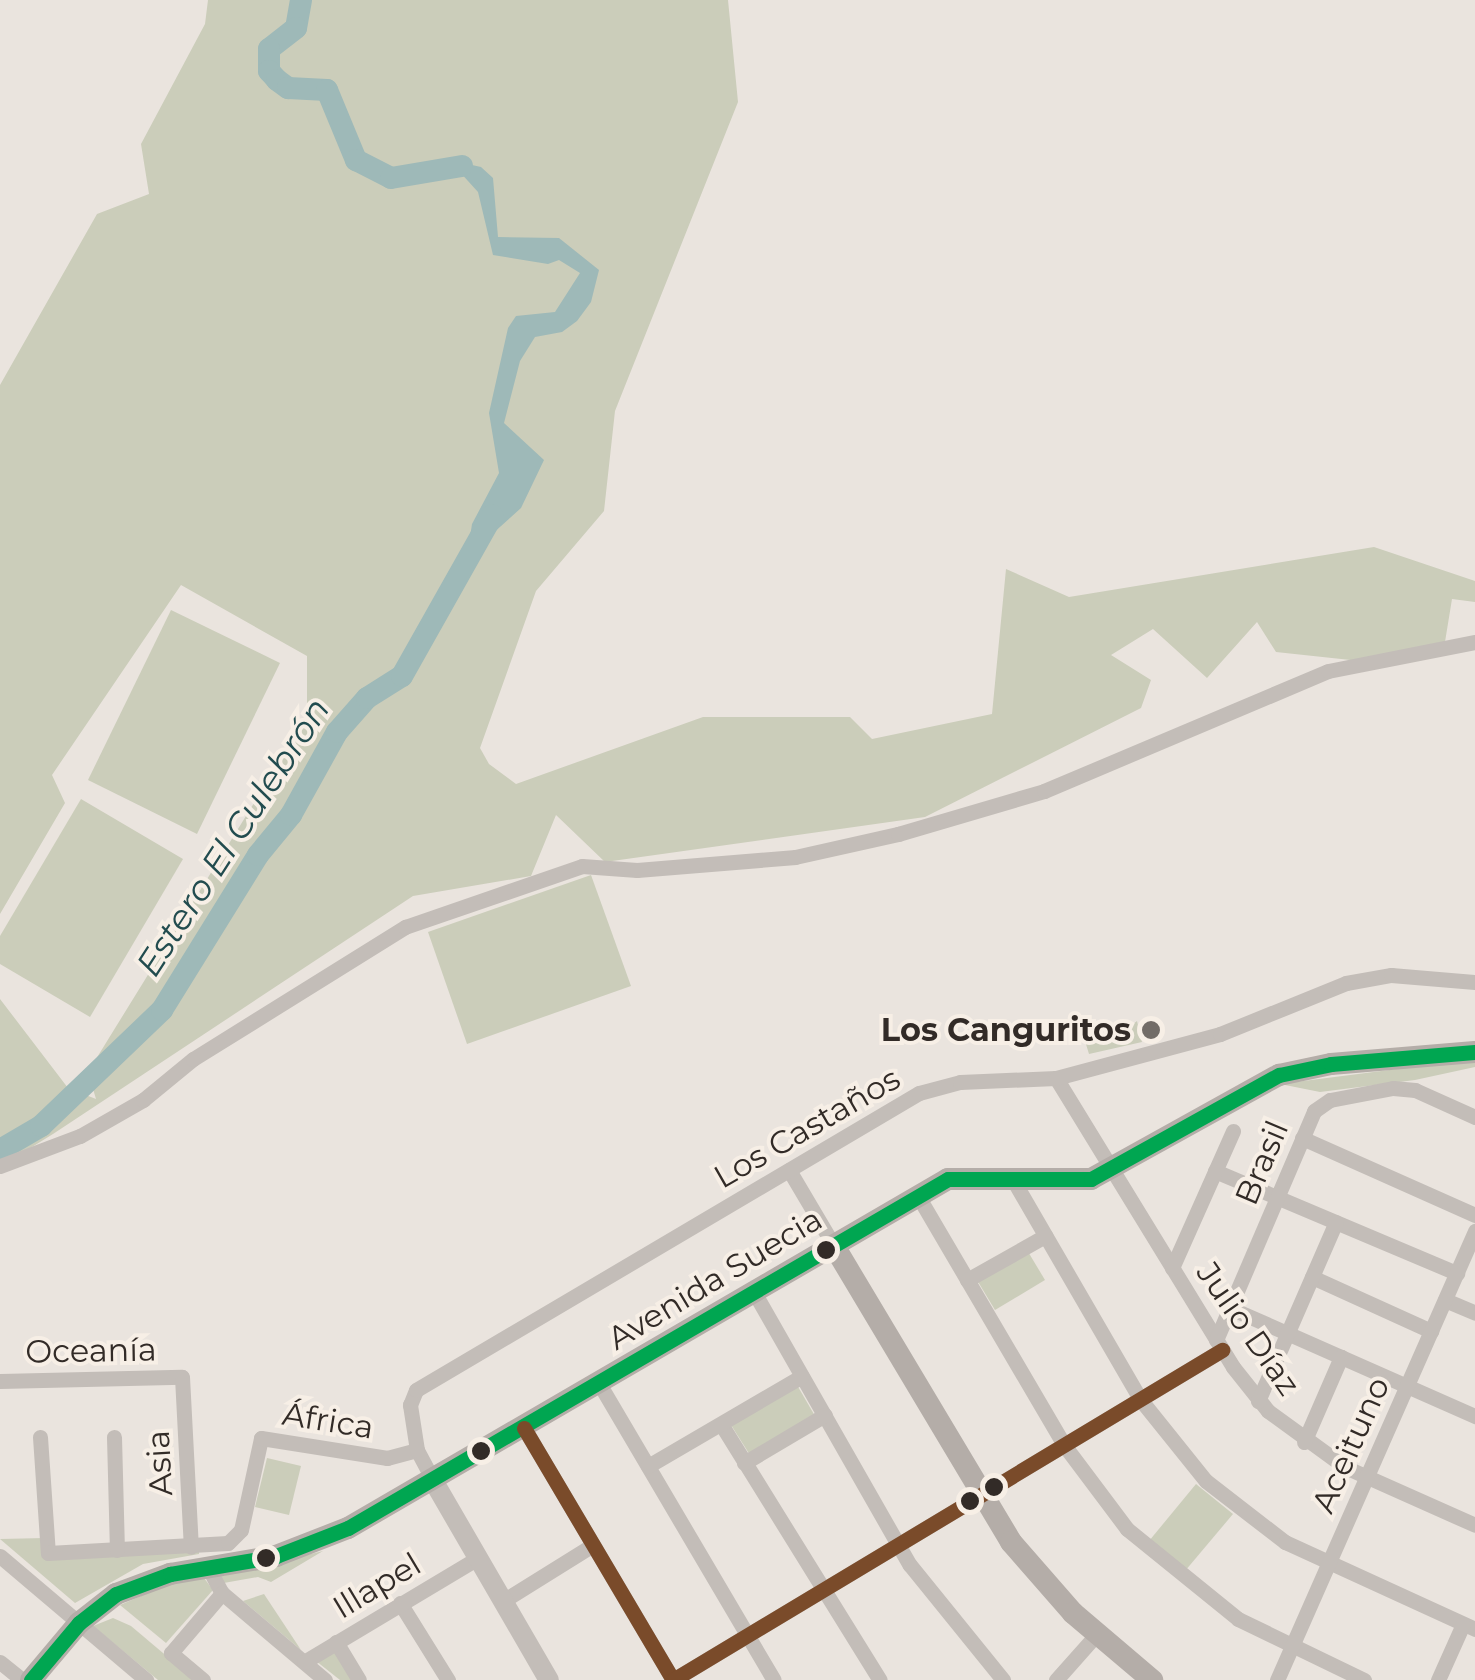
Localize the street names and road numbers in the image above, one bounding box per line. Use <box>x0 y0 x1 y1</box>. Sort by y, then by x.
street label: Los Castaños <box>707 1059 907 1197</box>
street label: Brasil <box>1227 1115 1297 1211</box>
street label: Avenida Suecia <box>601 1200 829 1358</box>
street label: Julio Díaz <box>1188 1255 1308 1403</box>
street label: Oceanía <box>25 1331 157 1371</box>
street label: Aceituno <box>1304 1371 1398 1519</box>
street label: África <box>280 1395 376 1447</box>
street label: Asia <box>139 1429 181 1497</box>
street label: Illapel <box>326 1545 428 1627</box>

